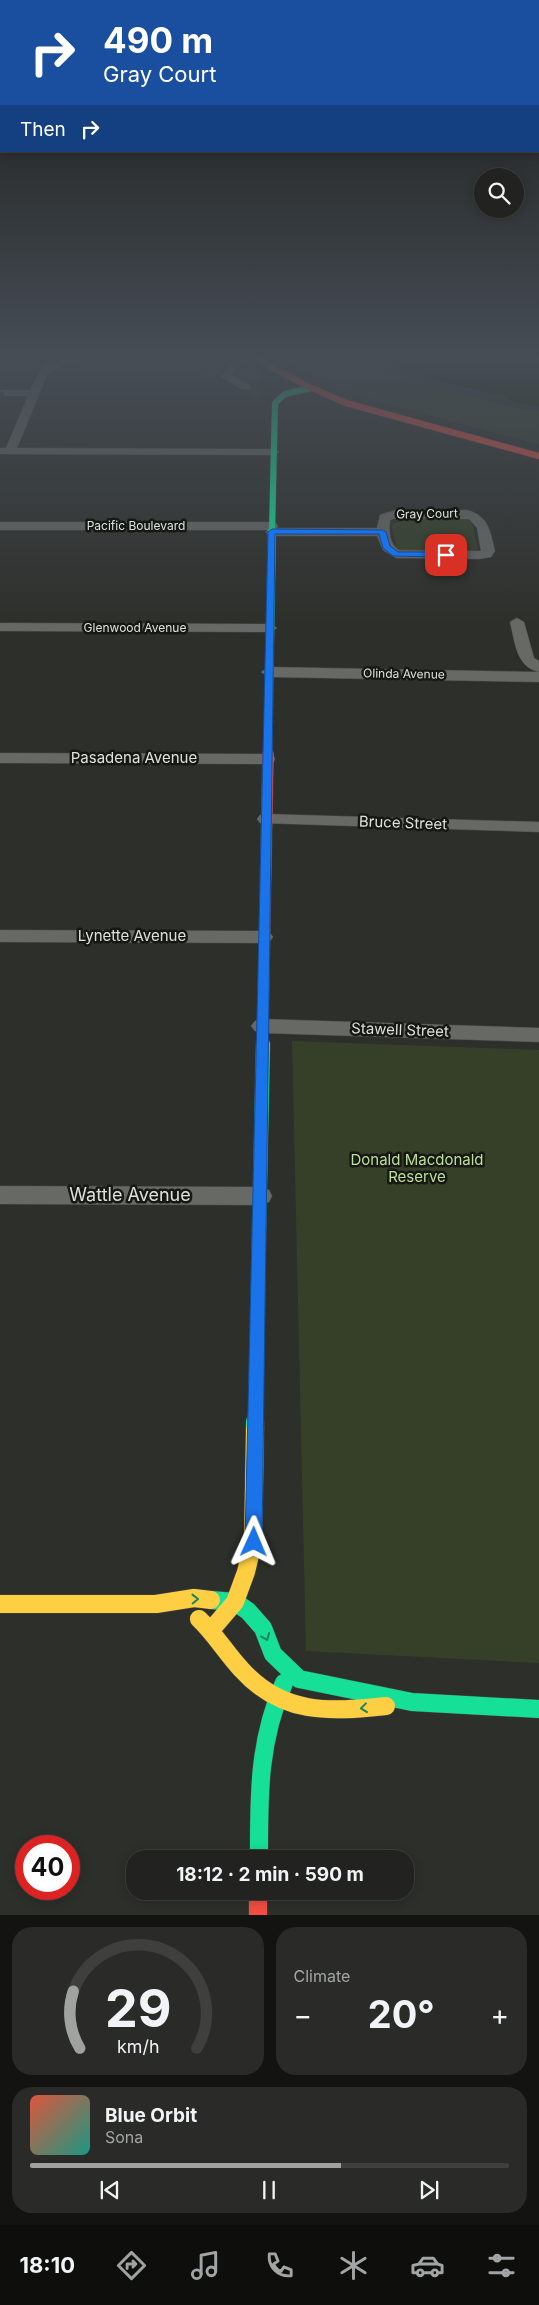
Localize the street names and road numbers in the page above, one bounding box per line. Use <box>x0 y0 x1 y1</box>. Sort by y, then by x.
street label: Gray Court <box>396 505 458 522</box>
street label: Pacific Boulevard <box>87 518 185 533</box>
street label: Glenwood Avenue <box>84 620 186 635</box>
street label: Olinda Avenue <box>363 665 445 682</box>
street label: Pasadena Avenue <box>71 748 197 767</box>
street label: Bruce Street <box>359 811 448 834</box>
street label: Lynette Avenue <box>78 926 186 945</box>
street label: Stawell Street <box>351 1018 449 1041</box>
street label: Wattle Avenue <box>69 1184 191 1205</box>

